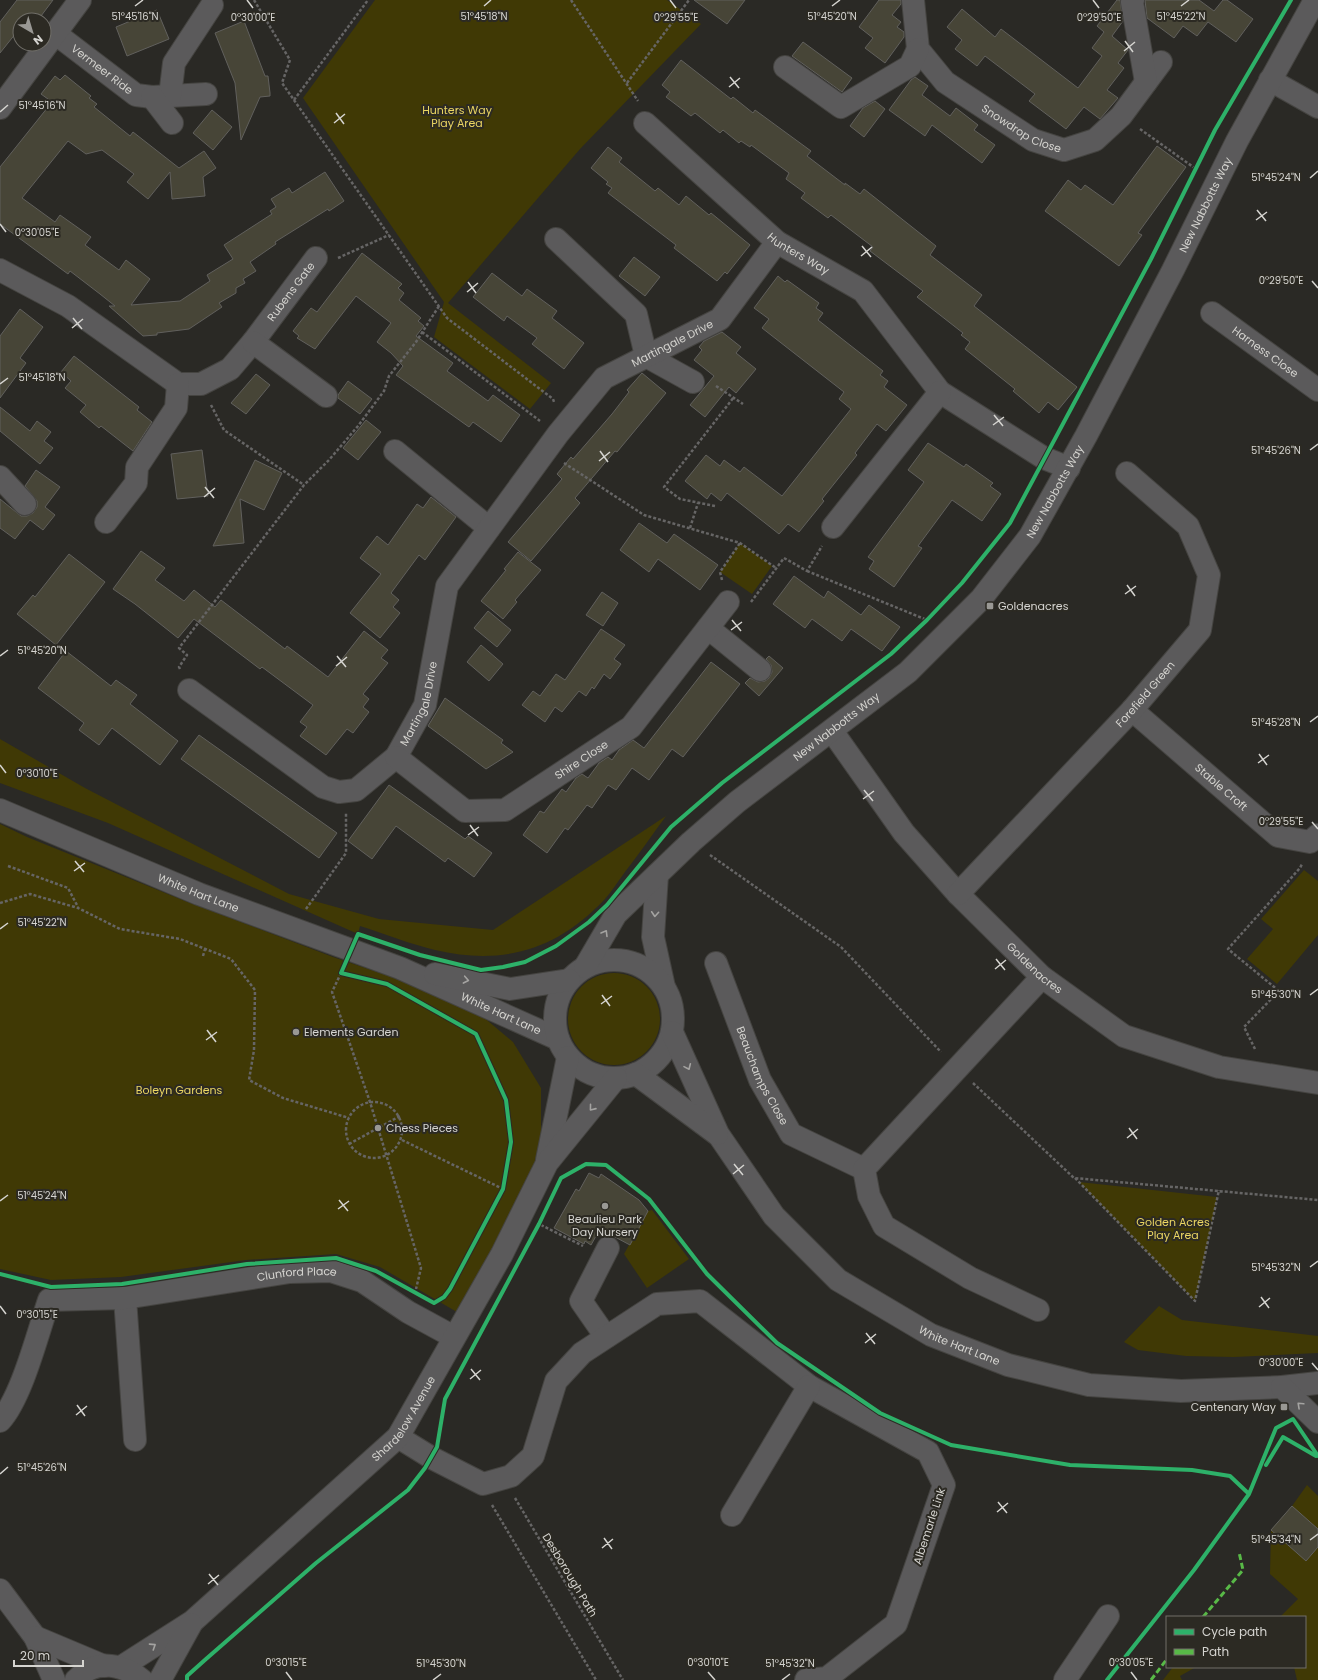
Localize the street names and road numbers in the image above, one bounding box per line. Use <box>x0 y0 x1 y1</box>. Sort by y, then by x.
street label: Vermeer Ride <box>68 40 137 98</box>
street label: Snowdrop Close <box>979 100 1064 157</box>
street label: New Nabbotts Way <box>1175 154 1236 255</box>
street label: Hunters Way <box>764 229 833 279</box>
street label: Rubens Gate <box>263 258 319 325</box>
street label: Martingale Drive <box>629 316 716 371</box>
street label: Harness Close <box>1229 322 1302 381</box>
street label: New Nabbotts Way <box>1022 441 1088 541</box>
street label: Forefield Green <box>1112 657 1178 731</box>
street label: Martingale Drive <box>396 660 441 749</box>
street label: New Nabbotts Way <box>790 688 883 765</box>
street label: Shire Close <box>551 736 611 783</box>
street label: Stable Croft <box>1191 760 1251 814</box>
street label: White Hart Lane <box>155 869 242 916</box>
street label: Goldenacres <box>1003 939 1066 998</box>
street label: White Hart Lane <box>458 988 544 1039</box>
street label: Beauchamps Close <box>733 1024 792 1128</box>
street label: Clunford Place <box>256 1263 339 1285</box>
street label: White Hart Lane <box>916 1321 1003 1369</box>
street label: Shardelow Avenue <box>368 1373 439 1465</box>
street label: Albemarle Link <box>909 1485 949 1566</box>
street label: Desborough Path <box>539 1530 601 1620</box>

